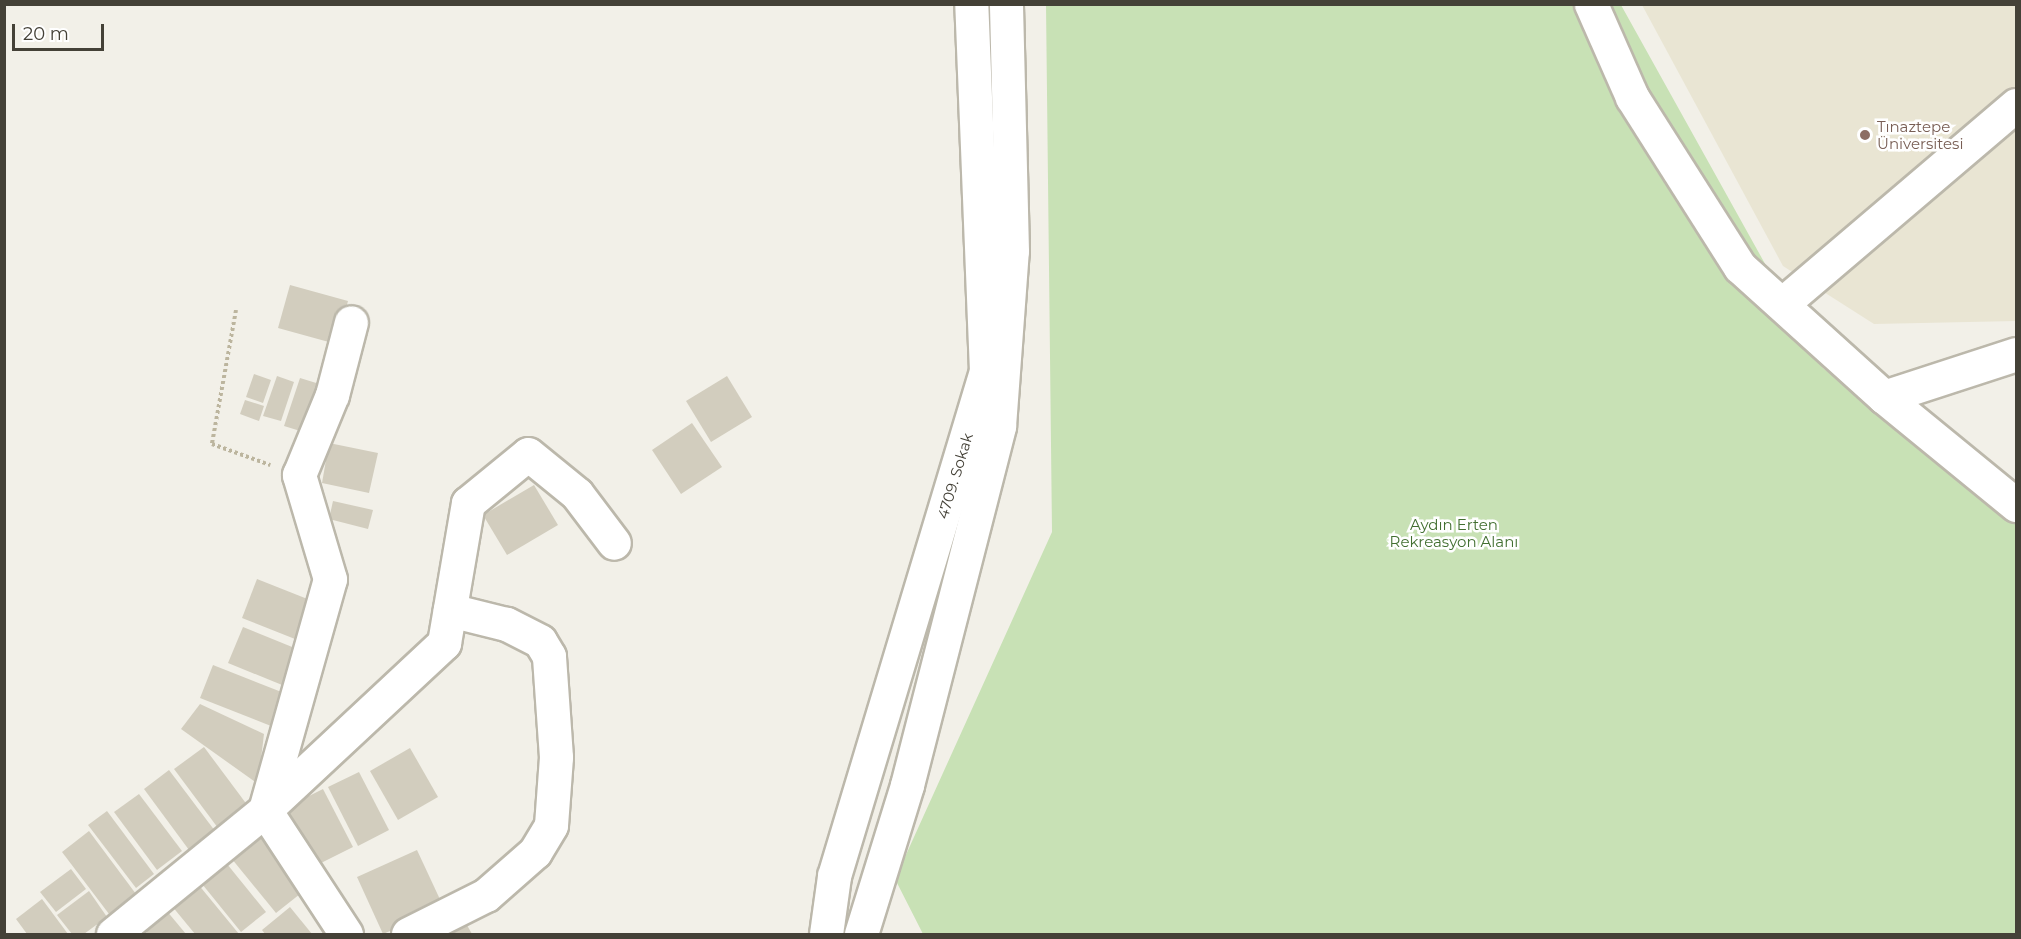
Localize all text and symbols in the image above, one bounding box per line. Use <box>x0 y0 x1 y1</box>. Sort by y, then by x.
scale bar <box>15 12 106 50</box>
text: 20 m <box>23 23 69 45</box>
place label: Tınaztepe Üniversitesi <box>1877 117 1963 152</box>
marker: Tınaztepe Üniversitesi <box>1858 128 1872 142</box>
street label: 4709. Sokak <box>933 431 977 521</box>
park label: Aydın Erten Rekreasyon Alanı <box>1390 515 1518 550</box>

